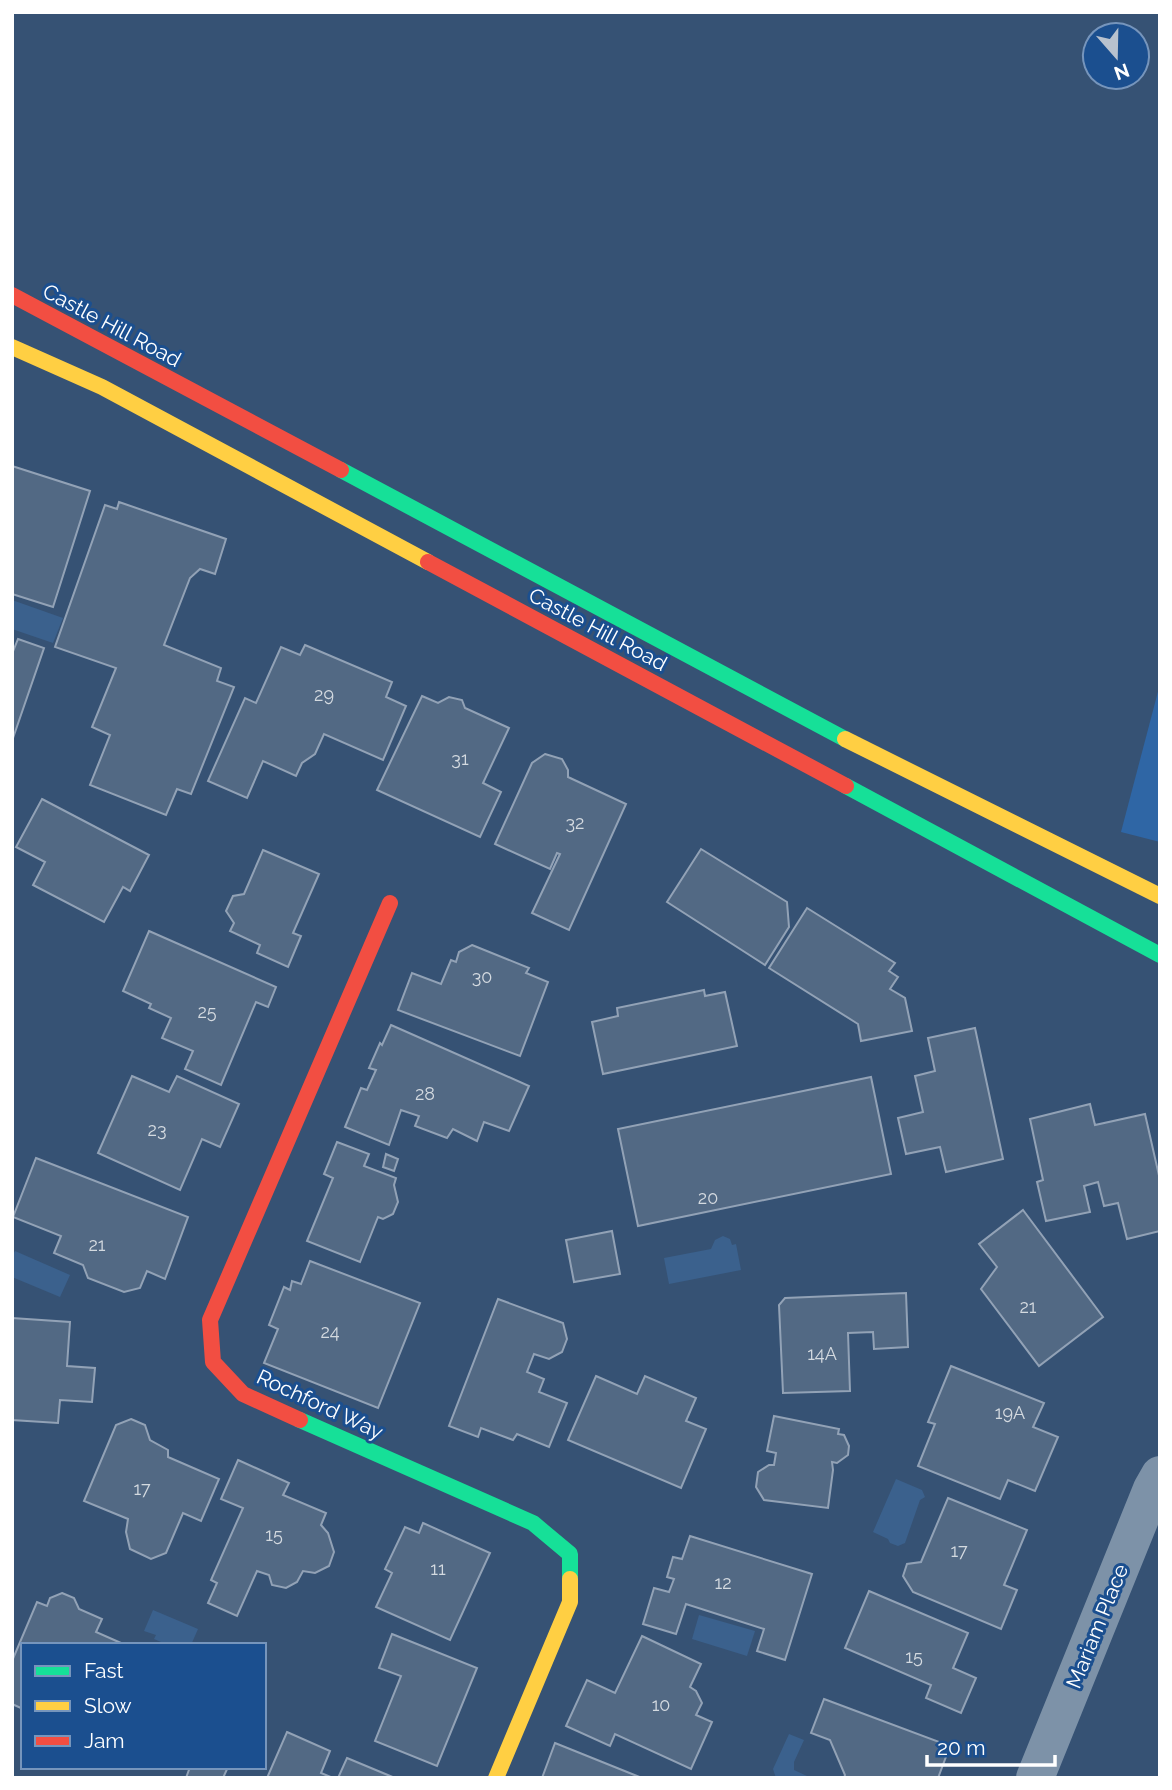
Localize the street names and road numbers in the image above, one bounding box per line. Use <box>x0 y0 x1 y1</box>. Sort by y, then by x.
street label: Castle Hill Road <box>39 278 185 372</box>
street label: Castle Hill Road <box>525 582 671 676</box>
street label: Rochford Way <box>253 1364 387 1444</box>
street label: Mariam Place <box>1061 1560 1133 1692</box>

